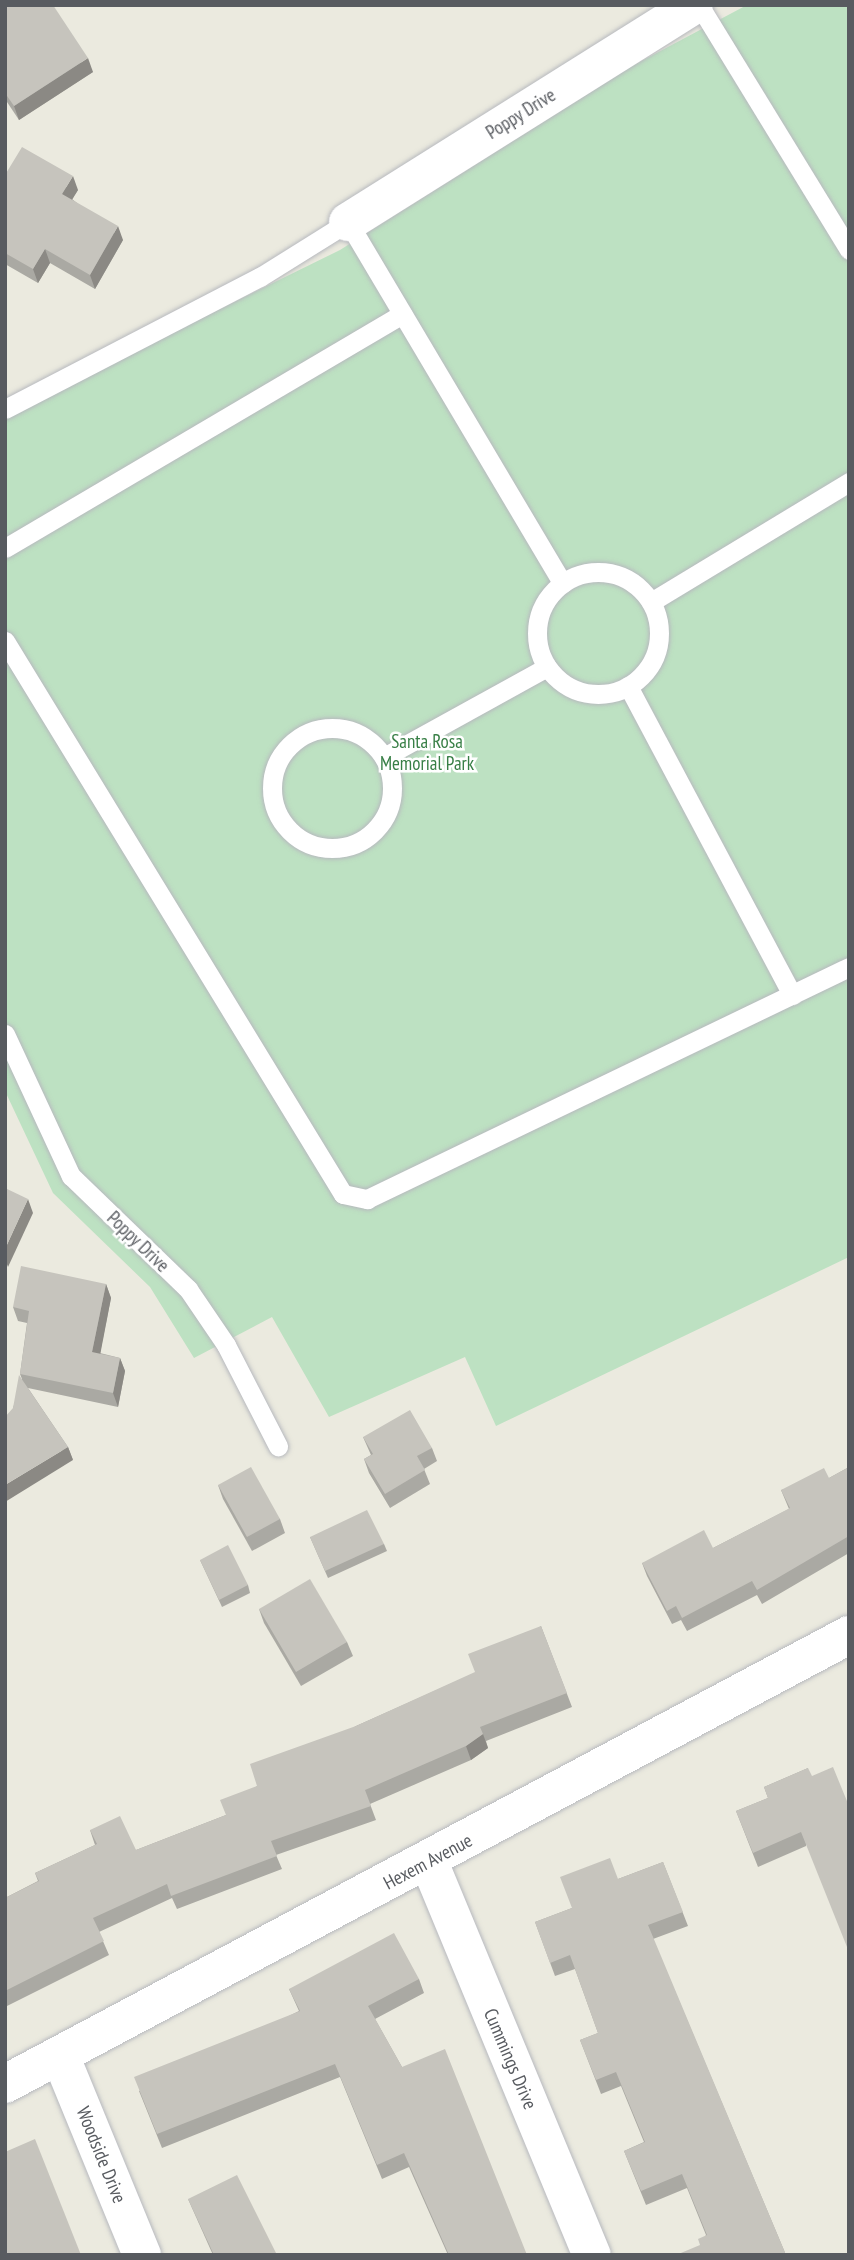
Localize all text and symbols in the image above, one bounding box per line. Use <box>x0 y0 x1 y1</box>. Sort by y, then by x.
street label: Poppy Drive <box>482 84 560 144</box>
park label: Santa Rosa Memorial Park <box>380 731 474 775</box>
street label: Poppy Drive <box>102 1207 174 1277</box>
street label: Hexem Avenue <box>380 1829 476 1895</box>
street label: Cummings Drive <box>479 2005 541 2113</box>
street label: Woodside Drive <box>71 2103 131 2207</box>

